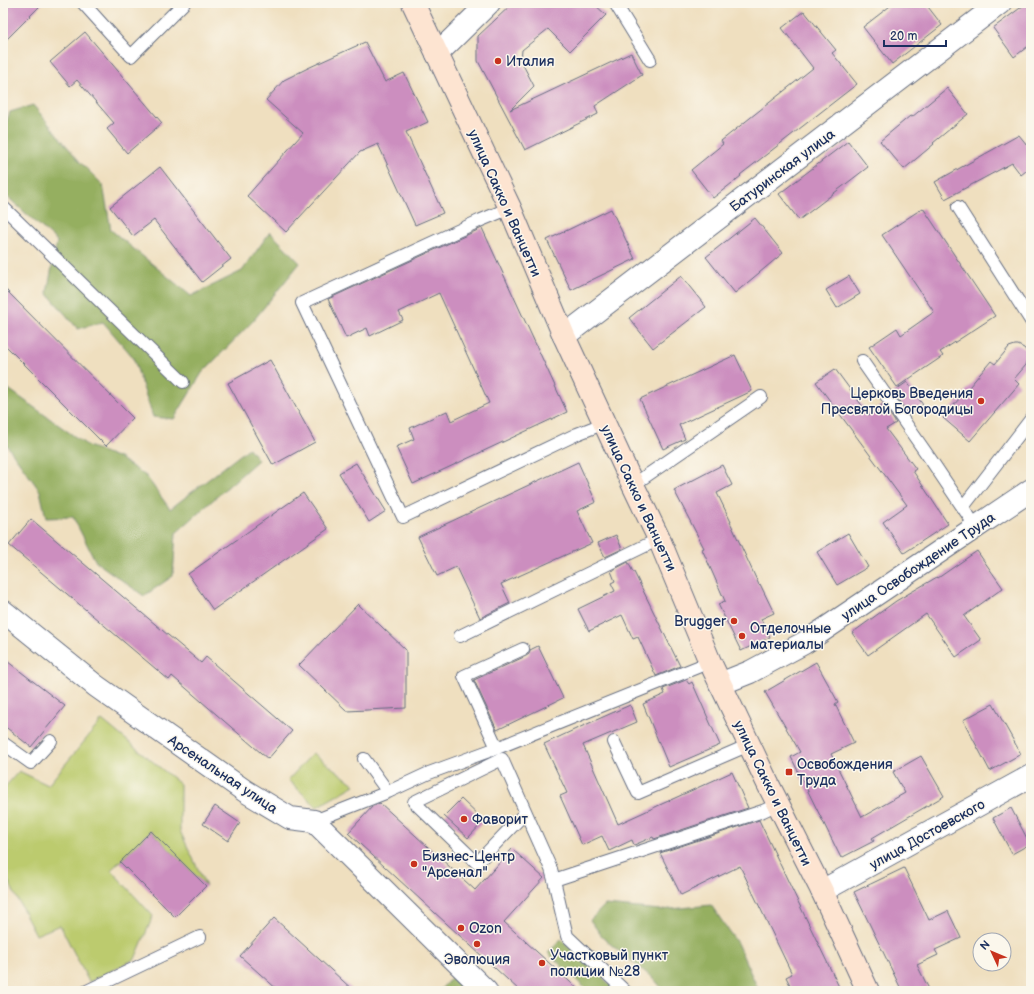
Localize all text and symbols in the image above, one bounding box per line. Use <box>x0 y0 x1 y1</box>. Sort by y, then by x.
scale bar <box>884 22 946 48</box>
text: 20 m <box>890 29 917 44</box>
place label: Италия <box>506 53 555 70</box>
marker: Италия <box>493 56 503 66</box>
street label: Батуринская улица <box>726 125 839 215</box>
street label: улица Сакко и Ванцетти <box>464 127 545 280</box>
place label: Церковь Введения Пресвятой Богородицы <box>821 385 973 418</box>
marker: Церковь Введения Пресвятой Богородицы <box>976 396 986 406</box>
street label: улица Сакко и Ванцетти <box>597 422 680 574</box>
street label: улица Освобождение Труда <box>838 508 999 624</box>
place label: Brugger <box>674 613 727 630</box>
marker: Brugger <box>729 616 739 626</box>
place label: Отделочные материалы <box>750 620 831 653</box>
marker: Отделочные материалы <box>737 631 747 641</box>
street label: улица Сакко и Ванцетти <box>730 718 815 869</box>
street label: Арсенальная улица <box>164 731 281 818</box>
place label: Освобождения Труда <box>797 756 893 789</box>
marker: Освобождения Труда <box>784 767 794 777</box>
street label: улица Достоевского <box>867 796 988 873</box>
place label: Фаворит <box>472 811 528 828</box>
marker: Фаворит <box>459 814 469 824</box>
place label: Бизнес-Центр "Арсенал" <box>422 848 515 881</box>
marker: Бизнес-Центр "Арсенал" <box>409 859 419 869</box>
place label: Ozon <box>469 920 502 937</box>
marker: Ozon <box>456 923 466 933</box>
north arrow <box>972 932 1012 972</box>
text: N <box>978 938 993 953</box>
marker: Эволюция <box>472 939 482 949</box>
place label: Участковый пункт полиции №28 <box>550 947 669 980</box>
place label: Эволюция <box>444 951 510 968</box>
marker: Участковый пункт полиции №28 <box>537 958 547 968</box>

